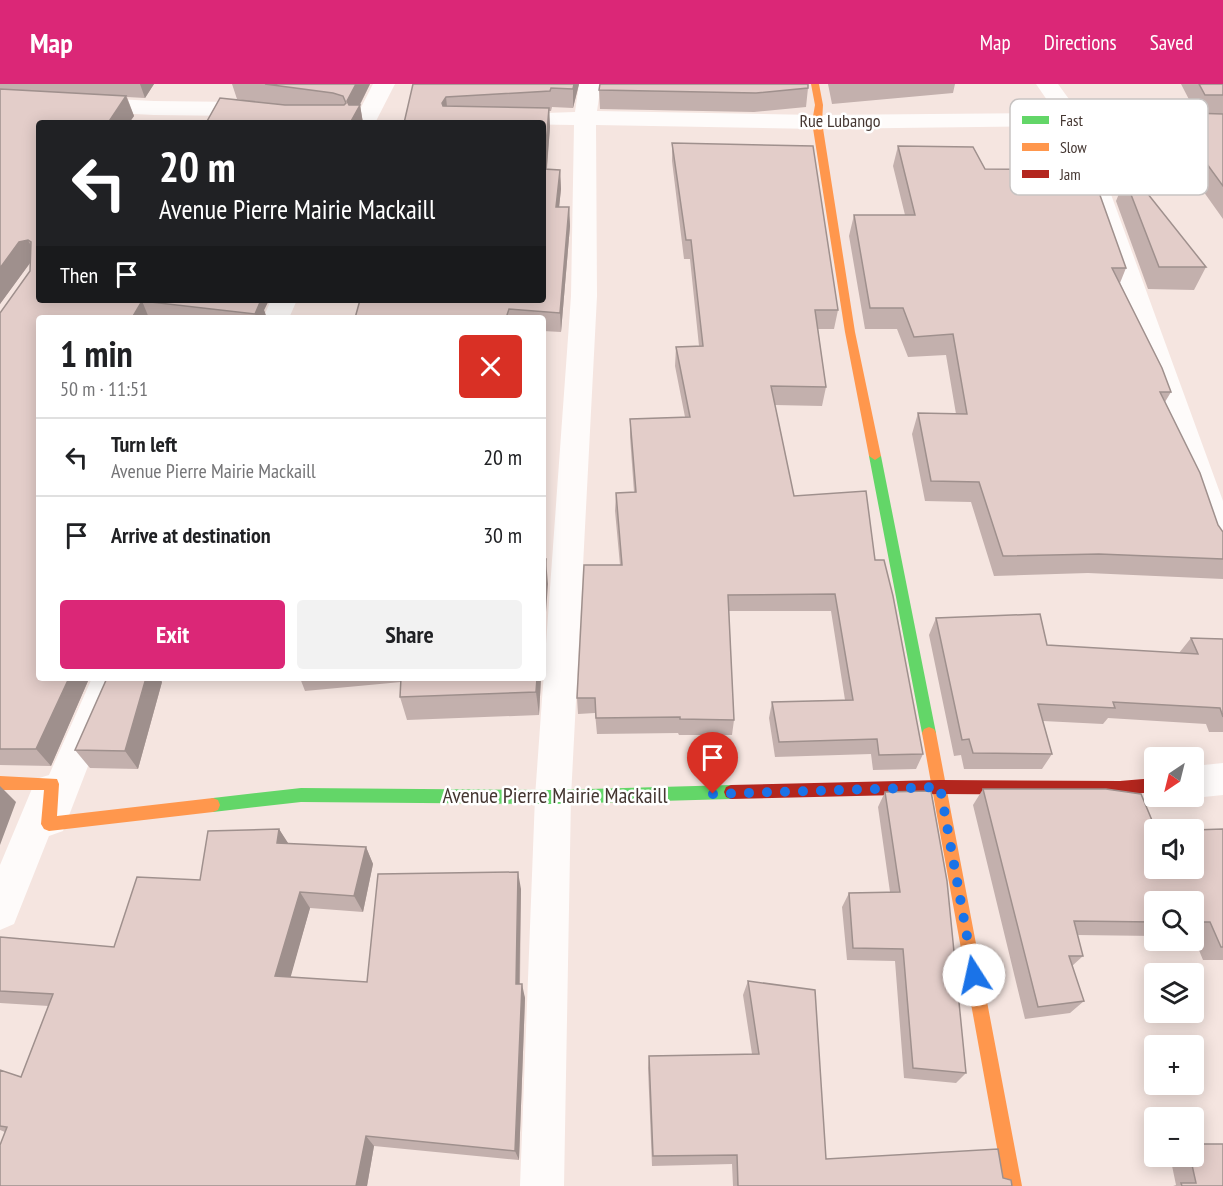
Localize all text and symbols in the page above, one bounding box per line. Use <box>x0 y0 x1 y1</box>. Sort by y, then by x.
text: Map <box>30 24 73 61</box>
text: Map <box>980 29 1011 56</box>
text: Directions <box>1044 29 1117 56</box>
text: Saved <box>1150 29 1193 56</box>
legend <box>1010 99 1208 195</box>
street label: Rue Lubango <box>799 109 881 132</box>
text: Fast <box>1060 110 1083 130</box>
text: Slow <box>1060 137 1087 157</box>
text: 20 m <box>159 139 236 194</box>
icon: left <box>60 144 138 222</box>
text: Jam <box>1059 164 1081 184</box>
text: Avenue Pierre Mairie Mackaill <box>159 192 435 226</box>
icon: arrive <box>110 258 143 291</box>
text: Then <box>60 261 98 289</box>
text: 1 min <box>60 330 133 377</box>
button: close <box>459 335 522 398</box>
text: 50 m · 11:51 <box>60 376 148 402</box>
text: Turn left <box>111 430 177 458</box>
icon: left <box>60 441 93 474</box>
text: 20 m <box>483 443 522 471</box>
text: Avenue Pierre Mairie Mackaill <box>111 458 316 484</box>
icon: arrive <box>60 519 93 552</box>
text: Arrive at destination <box>111 521 271 549</box>
text: 30 m <box>483 521 522 549</box>
button: Exit <box>60 600 285 669</box>
button: Share <box>297 600 522 669</box>
pin <box>687 732 738 794</box>
icon: arrive <box>696 741 729 774</box>
north arrow <box>1144 747 1204 807</box>
map controls <box>1144 747 1204 1167</box>
street label: Avenue Pierre Mairie Mackaill <box>442 781 668 809</box>
button: sound <box>1144 819 1204 879</box>
button: search <box>1144 891 1204 951</box>
position arrow <box>942 943 1006 1007</box>
button: layers <box>1144 963 1204 1023</box>
button: + <box>1144 1035 1204 1095</box>
button: − <box>1144 1107 1204 1167</box>

